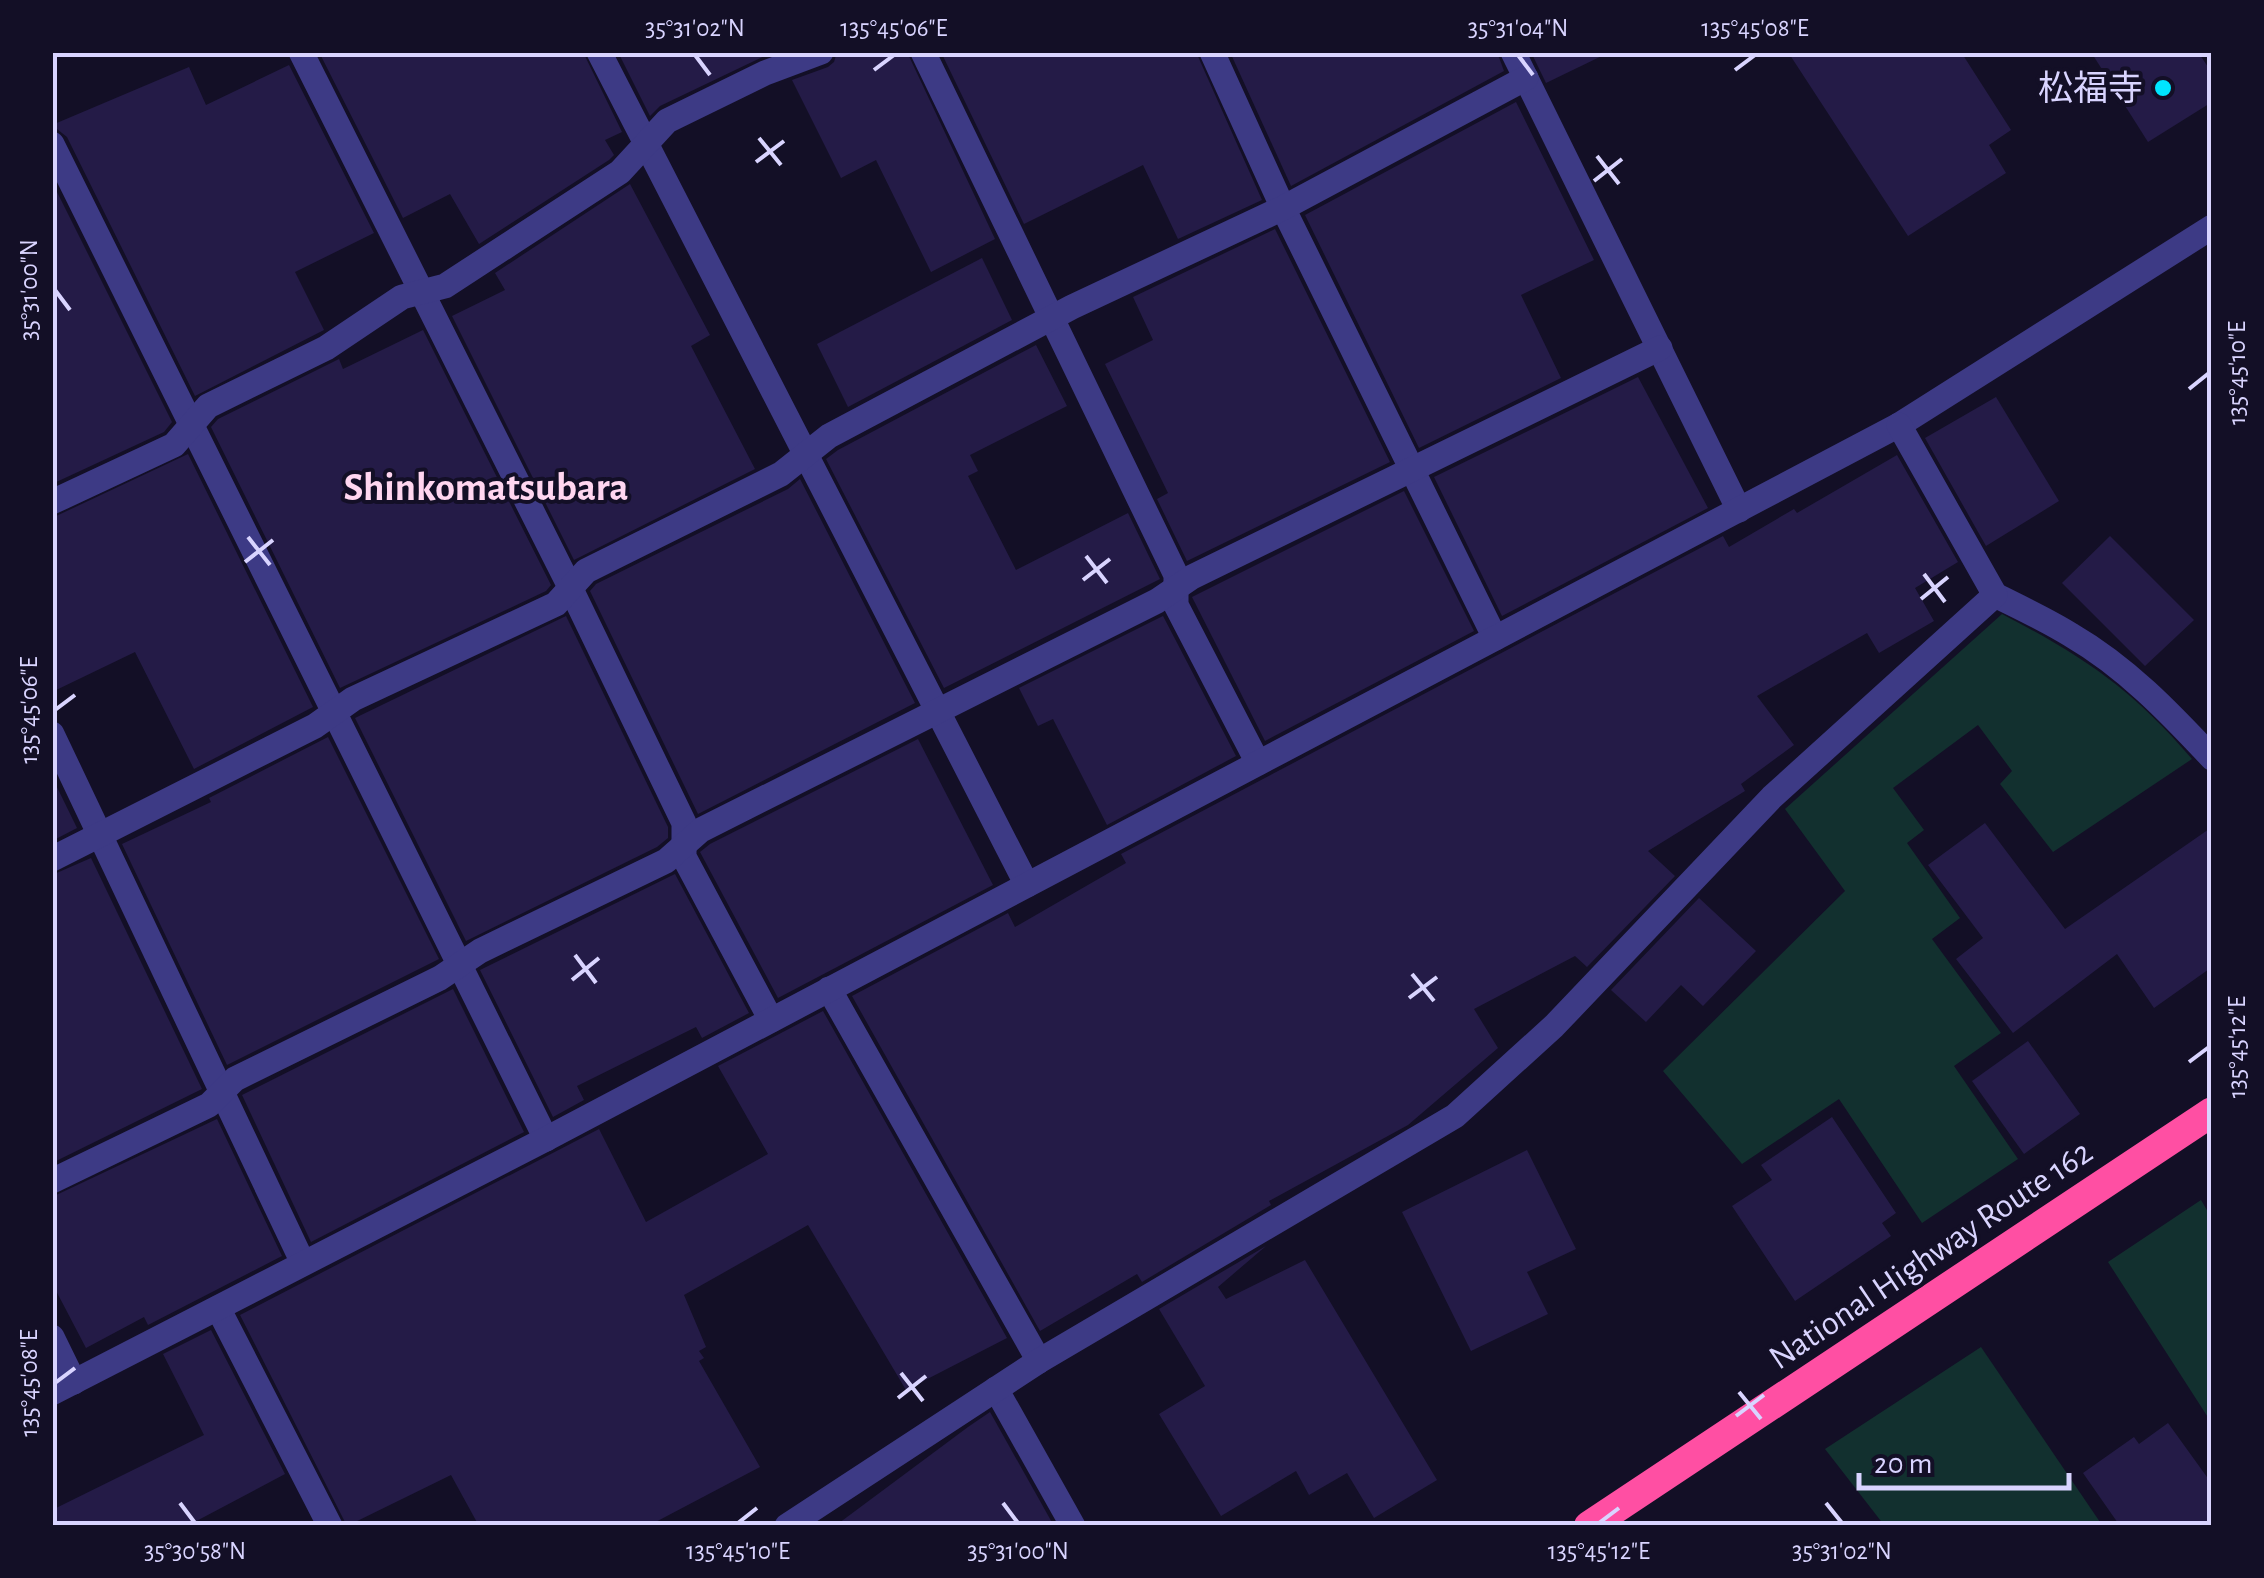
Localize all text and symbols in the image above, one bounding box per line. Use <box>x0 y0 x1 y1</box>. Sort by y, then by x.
text: 35°31'02"N <box>645 16 745 41</box>
text: 135°45'06"E <box>840 16 948 41</box>
text: 35°31'04"N <box>1468 16 1568 41</box>
text: 135°45'08"E <box>1701 16 1809 41</box>
place label: 松福寺 <box>2038 70 2143 107</box>
marker: 松福寺 <box>2152 77 2174 99</box>
text: 35°31'00"N <box>17 239 42 341</box>
text: 135°45'10"E <box>2225 321 2250 425</box>
district label: Shinkomatsubara <box>343 468 629 508</box>
text: 135°45'06"E <box>17 656 42 764</box>
text: 135°45'12"E <box>2225 996 2250 1098</box>
street label: National Highway Route 162 <box>1763 1134 2099 1376</box>
text: 135°45'08"E <box>17 1329 42 1437</box>
scale bar <box>1859 1428 2069 1490</box>
text: 20 m <box>1874 1449 1932 1479</box>
text: 35°30'58"N <box>144 1539 246 1564</box>
text: 135°45'10"E <box>686 1539 790 1564</box>
text: 35°31'00"N <box>967 1539 1069 1564</box>
text: 135°45'12"E <box>1548 1539 1650 1564</box>
text: 35°31'02"N <box>1792 1539 1892 1564</box>

